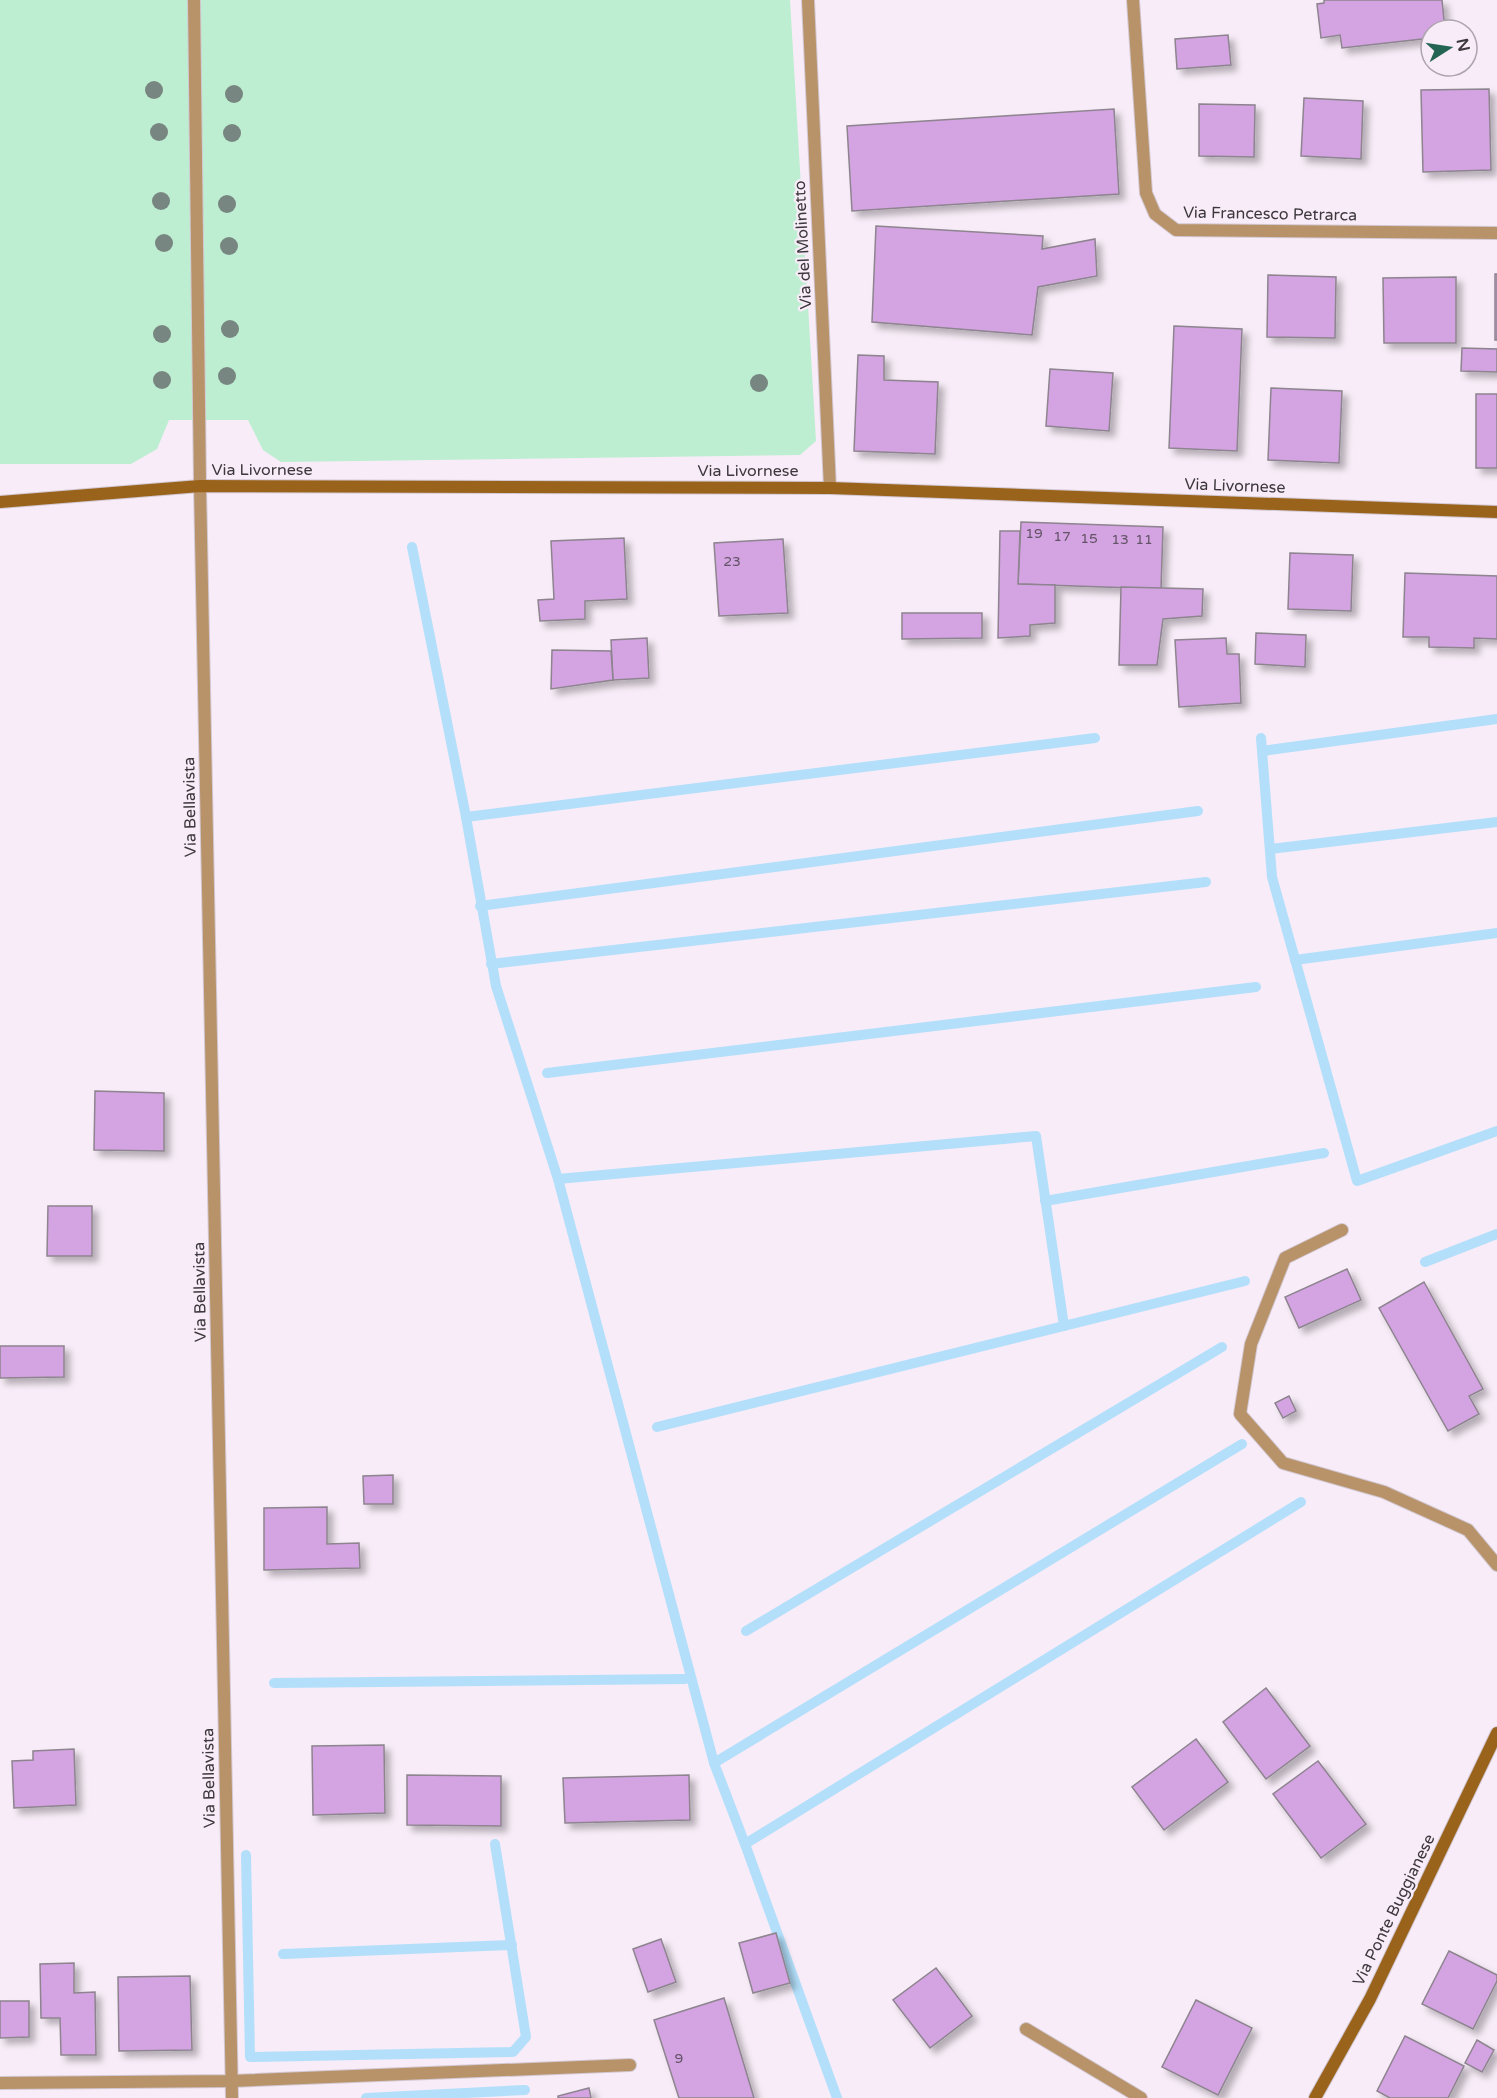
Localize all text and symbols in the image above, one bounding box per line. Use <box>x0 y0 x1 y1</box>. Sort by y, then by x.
north arrow <box>1419 18 1479 78</box>
text: N <box>1452 37 1474 53</box>
street label: Via del Molinetto <box>790 180 816 310</box>
street label: Via Francesco Petrarca <box>1183 202 1357 226</box>
street label: Via Livornese <box>211 460 313 480</box>
street label: Via Livornese <box>697 461 799 481</box>
street label: Via Livornese <box>1184 474 1286 498</box>
house number: 19 <box>1025 525 1043 542</box>
house number: 17 <box>1053 528 1071 545</box>
house number: 15 <box>1080 530 1098 547</box>
house number: 13 <box>1111 531 1129 548</box>
house number: 11 <box>1135 531 1153 548</box>
house number: 23 <box>723 553 741 570</box>
street label: Via Bellavista <box>179 757 201 857</box>
street label: Via Bellavista <box>189 1242 211 1342</box>
street label: Via Bellavista <box>198 1728 220 1828</box>
street label: Via Ponte Buggianese <box>1349 1831 1439 1989</box>
house number: 9 <box>675 2050 683 2067</box>

